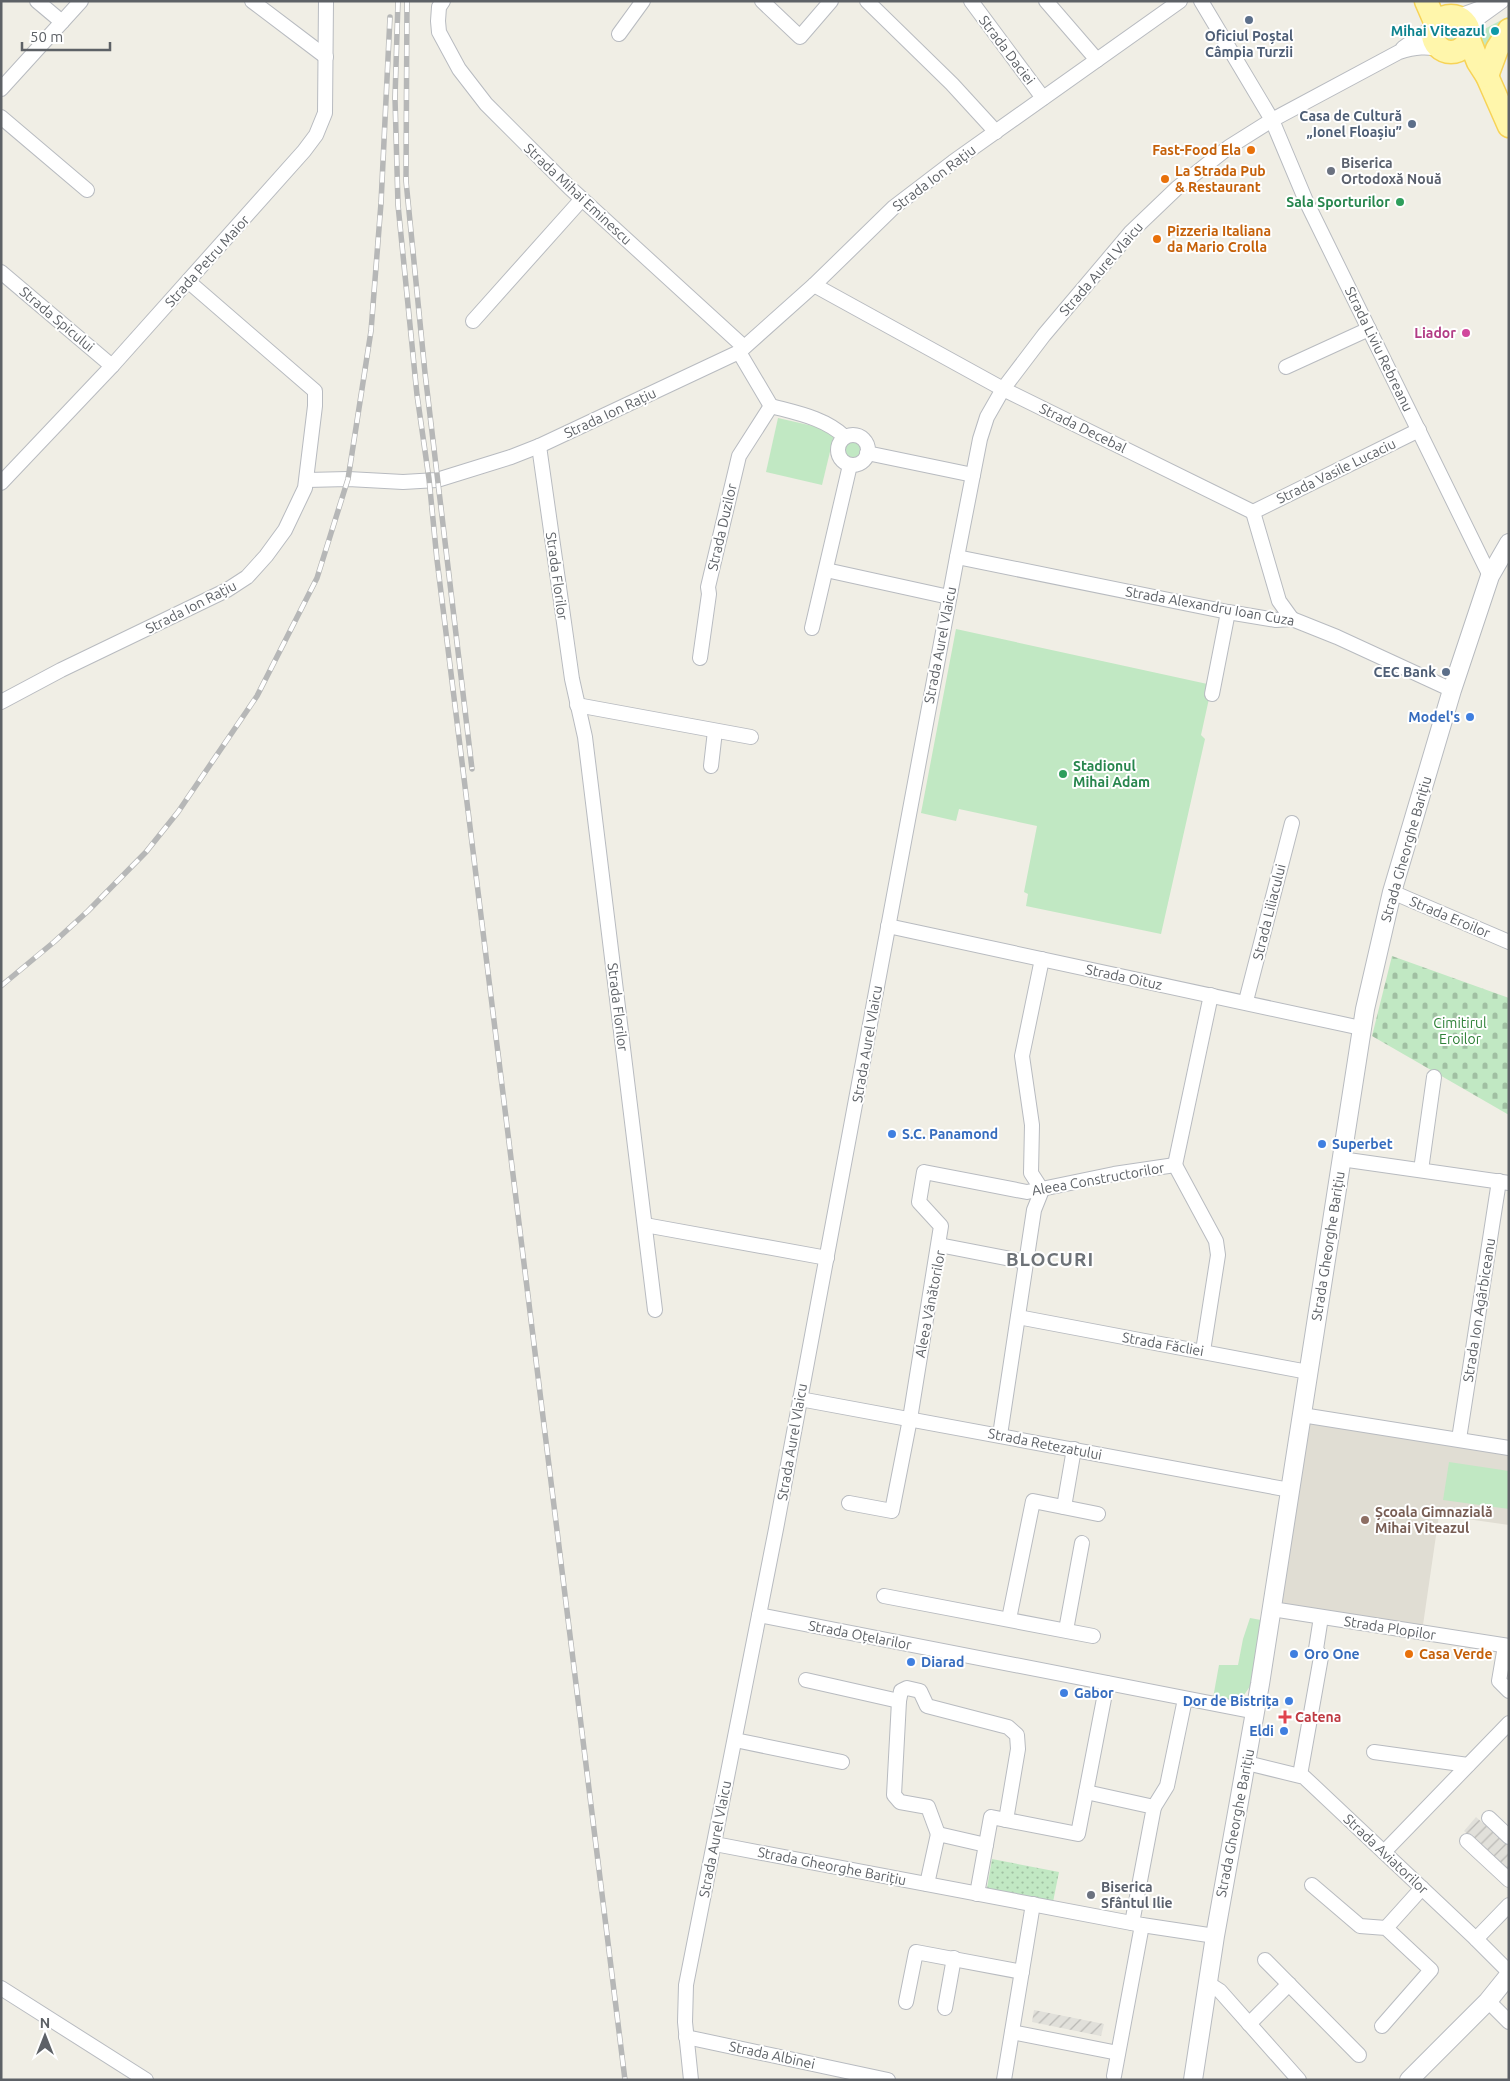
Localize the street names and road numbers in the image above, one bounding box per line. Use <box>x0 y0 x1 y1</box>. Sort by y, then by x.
street label: Strada Daciei <box>976 12 1038 88</box>
street label: Strada Mihai Eminescu <box>521 140 635 248</box>
street label: Strada Ion Rațiu <box>889 142 979 214</box>
street label: Strada Petru Maior <box>162 211 253 310</box>
street label: Strada Aurel Vlaicu <box>1056 219 1146 319</box>
street label: Strada Spicului <box>16 283 98 355</box>
street label: Strada Liviu Rebreanu <box>1342 284 1416 414</box>
street label: Strada Ion Rațiu <box>561 385 659 441</box>
street label: Strada Decebal <box>1037 400 1129 456</box>
street label: Strada Vasile Lucaciu <box>1274 435 1398 507</box>
street label: Strada Duzilor <box>704 481 740 572</box>
street label: Strada Florilor <box>543 531 571 622</box>
street label: Strada Ion Rațiu <box>143 577 239 637</box>
street label: Strada Alexandru Ioan Cuza <box>1124 583 1296 629</box>
street label: Strada Aurel Vlaicu <box>921 585 959 705</box>
street label: Strada Gheorghe Barițiu <box>1377 774 1435 924</box>
street label: Strada Liliacului <box>1249 862 1289 962</box>
street label: Strada Eroilor <box>1407 893 1493 941</box>
street label: Strada Oituz <box>1084 961 1164 993</box>
street label: Strada Florilor <box>605 962 631 1053</box>
street label: Strada Aurel Vlaicu <box>849 984 885 1104</box>
street label: Aleea Constructorilor <box>1030 1159 1166 1199</box>
street label: Strada Gheorghe Barițiu <box>1308 1170 1348 1322</box>
street label: Strada Ion Agârbiceanu <box>1460 1237 1498 1383</box>
street label: Aleea Vânătorilor <box>912 1248 948 1359</box>
street label: Strada Făcliei <box>1121 1329 1205 1359</box>
street label: Strada Aurel Vlaicu <box>774 1382 810 1502</box>
street label: Strada Retezatului <box>987 1425 1103 1463</box>
street label: Strada Plopilor <box>1343 1613 1438 1643</box>
street label: Strada Oțelarilor <box>807 1617 914 1653</box>
street label: Strada Gheorghe Barițiu <box>1213 1747 1257 1899</box>
street label: Strada Aurel Vlaicu <box>696 1779 734 1899</box>
street label: Strada Aviatorilor <box>1340 1811 1432 1898</box>
street label: Strada Gheorghe Barițiu <box>756 1844 908 1888</box>
street label: Strada Albinei <box>728 2038 816 2072</box>

